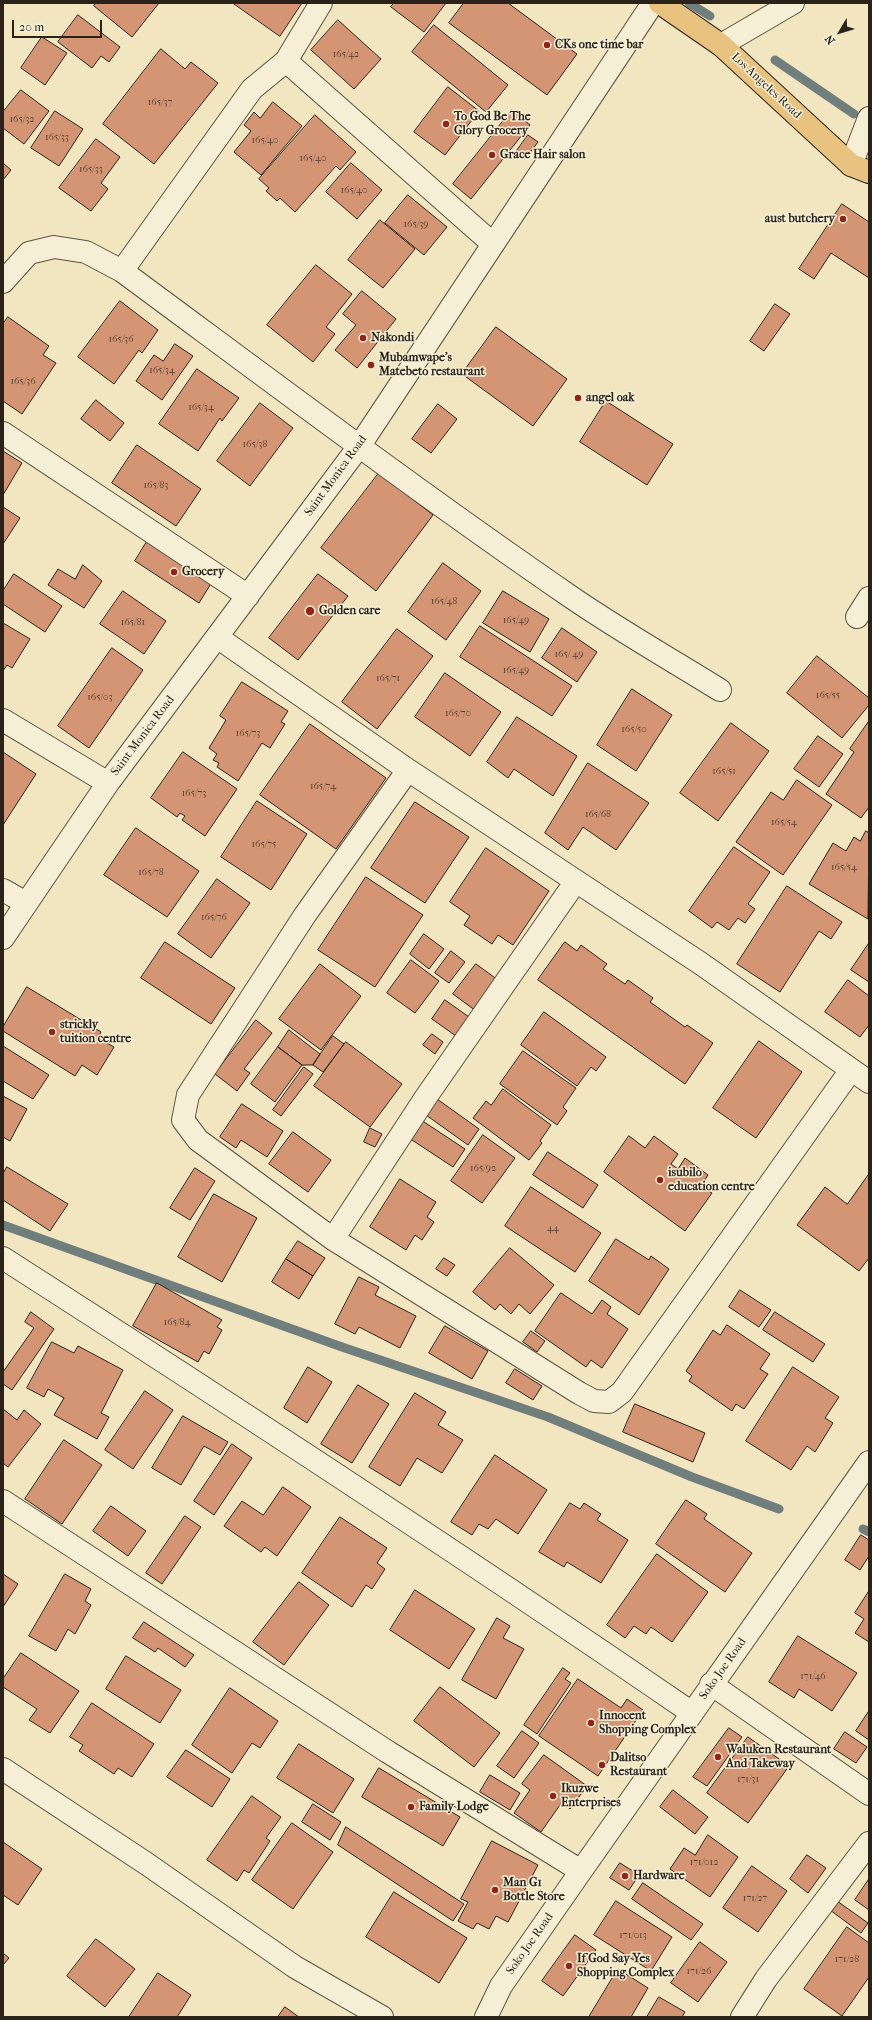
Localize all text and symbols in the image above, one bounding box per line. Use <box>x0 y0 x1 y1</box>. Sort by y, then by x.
scale bar <box>14 12 104 38</box>
north arrow <box>820 12 860 52</box>
text: 20 m <box>19 20 44 34</box>
text: N <box>822 32 838 47</box>
place label: CKs one time bar <box>555 38 643 52</box>
marker: CKs one time bar <box>542 40 552 50</box>
house number: 165/42 <box>333 49 359 61</box>
street label: Los Angeles Road <box>728 50 804 122</box>
house number: 165/37 <box>148 97 172 109</box>
place label: To God Be The Glory Grocery <box>454 110 531 138</box>
house number: 165/32 <box>10 114 34 126</box>
marker: To God Be The Glory Grocery <box>441 119 451 129</box>
house number: 165/33 <box>45 132 69 144</box>
house number: 165/40 <box>252 135 278 147</box>
place label: Grace Hair salon <box>500 148 585 162</box>
marker: Grace Hair salon <box>487 150 497 160</box>
house number: 165/40 <box>300 153 326 165</box>
house number: 165/33 <box>79 164 103 176</box>
house number: 165/40 <box>341 185 367 197</box>
place label: aust butchery <box>765 212 835 226</box>
marker: aust butchery <box>838 214 848 224</box>
house number: 165/39 <box>403 219 429 231</box>
place label: Nakondi <box>371 331 414 345</box>
marker: Nakondi <box>358 333 368 343</box>
house number: 165/36 <box>108 334 134 346</box>
place label: Mubamwape's Matebeto restaurant <box>379 351 485 379</box>
marker: Mubamwape's Matebeto restaurant <box>366 360 376 370</box>
house number: 165/34 <box>149 365 175 377</box>
house number: 165/36 <box>10 376 36 388</box>
place label: angel oak <box>586 391 635 405</box>
marker: angel oak <box>573 393 583 403</box>
house number: 165/34 <box>188 402 214 414</box>
street label: Saint Monica Road <box>302 433 370 519</box>
house number: 165/38 <box>243 439 267 451</box>
house number: 165/83 <box>144 480 168 492</box>
place label: Grocery <box>182 565 224 579</box>
marker: Grocery <box>169 567 179 577</box>
house number: 165/48 <box>431 596 457 608</box>
place label: Golden care <box>319 604 381 618</box>
marker: Golden care <box>304 605 316 617</box>
house number: 165/49 <box>503 615 529 627</box>
house number: 165/81 <box>121 617 145 629</box>
house number: 165/ 49 <box>555 649 583 661</box>
house number: 165/49 <box>503 665 529 677</box>
house number: 165/71 <box>376 673 400 685</box>
house number: 165/55 <box>816 690 840 702</box>
house number: 165/03 <box>87 692 113 704</box>
street label: Saint Monica Road <box>108 693 178 779</box>
house number: 165/70 <box>445 708 471 720</box>
house number: 165/50 <box>621 724 647 736</box>
house number: 165/73 <box>236 728 260 740</box>
house number: 165/51 <box>712 766 736 778</box>
house number: 165/74 <box>310 781 336 793</box>
house number: 165/73 <box>182 788 206 800</box>
house number: 165/68 <box>585 809 611 821</box>
house number: 165/54 <box>771 817 797 829</box>
house number: 165/75 <box>252 839 276 851</box>
house number: 165/54 <box>831 862 857 874</box>
house number: 165/78 <box>138 867 164 879</box>
house number: 165/76 <box>201 912 227 924</box>
place label: strickly tuition centre <box>60 1018 131 1046</box>
marker: strickly tuition centre <box>47 1027 57 1037</box>
house number: 165/92 <box>470 1163 496 1175</box>
place label: isubilo education centre <box>668 1166 755 1194</box>
marker: isubilo education centre <box>655 1175 665 1185</box>
house number: 44 <box>547 1223 559 1235</box>
house number: 165/84 <box>164 1317 190 1329</box>
street label: Soko Joe Road <box>696 1635 750 1703</box>
house number: 171/46 <box>800 1671 826 1683</box>
place label: Innocent Shopping Complex <box>599 1709 696 1737</box>
marker: Innocent Shopping Complex <box>586 1718 596 1728</box>
place label: Waluken Restaurant And Takeway <box>726 1743 831 1771</box>
place label: Dalitso Restaurant <box>610 1751 667 1779</box>
marker: Waluken Restaurant And Takeway <box>713 1752 723 1762</box>
marker: Dalitso Restaurant <box>597 1760 607 1770</box>
house number: 171/31 <box>737 1774 759 1786</box>
place label: Ikuzwe Enterprises <box>561 1782 621 1810</box>
marker: Ikuzwe Enterprises <box>548 1791 558 1801</box>
place label: Family Lodge <box>419 1800 489 1814</box>
marker: Family Lodge <box>406 1802 416 1812</box>
house number: 171/012 <box>690 1857 718 1869</box>
place label: Hardware <box>633 1869 685 1883</box>
marker: Hardware <box>620 1871 630 1881</box>
place label: Man G1 Bottle Store <box>503 1876 565 1904</box>
marker: Man G1 Bottle Store <box>490 1885 500 1895</box>
house number: 171/27 <box>743 1893 767 1905</box>
street label: Soko Joe Road <box>503 1910 557 1978</box>
house number: 171/013 <box>619 1930 647 1942</box>
place label: If God Say Yes Shopping Complex <box>577 1952 674 1980</box>
house number: 171/28 <box>835 1954 859 1966</box>
marker: If God Say Yes Shopping Complex <box>564 1961 574 1971</box>
house number: 171/26 <box>687 1966 711 1978</box>

